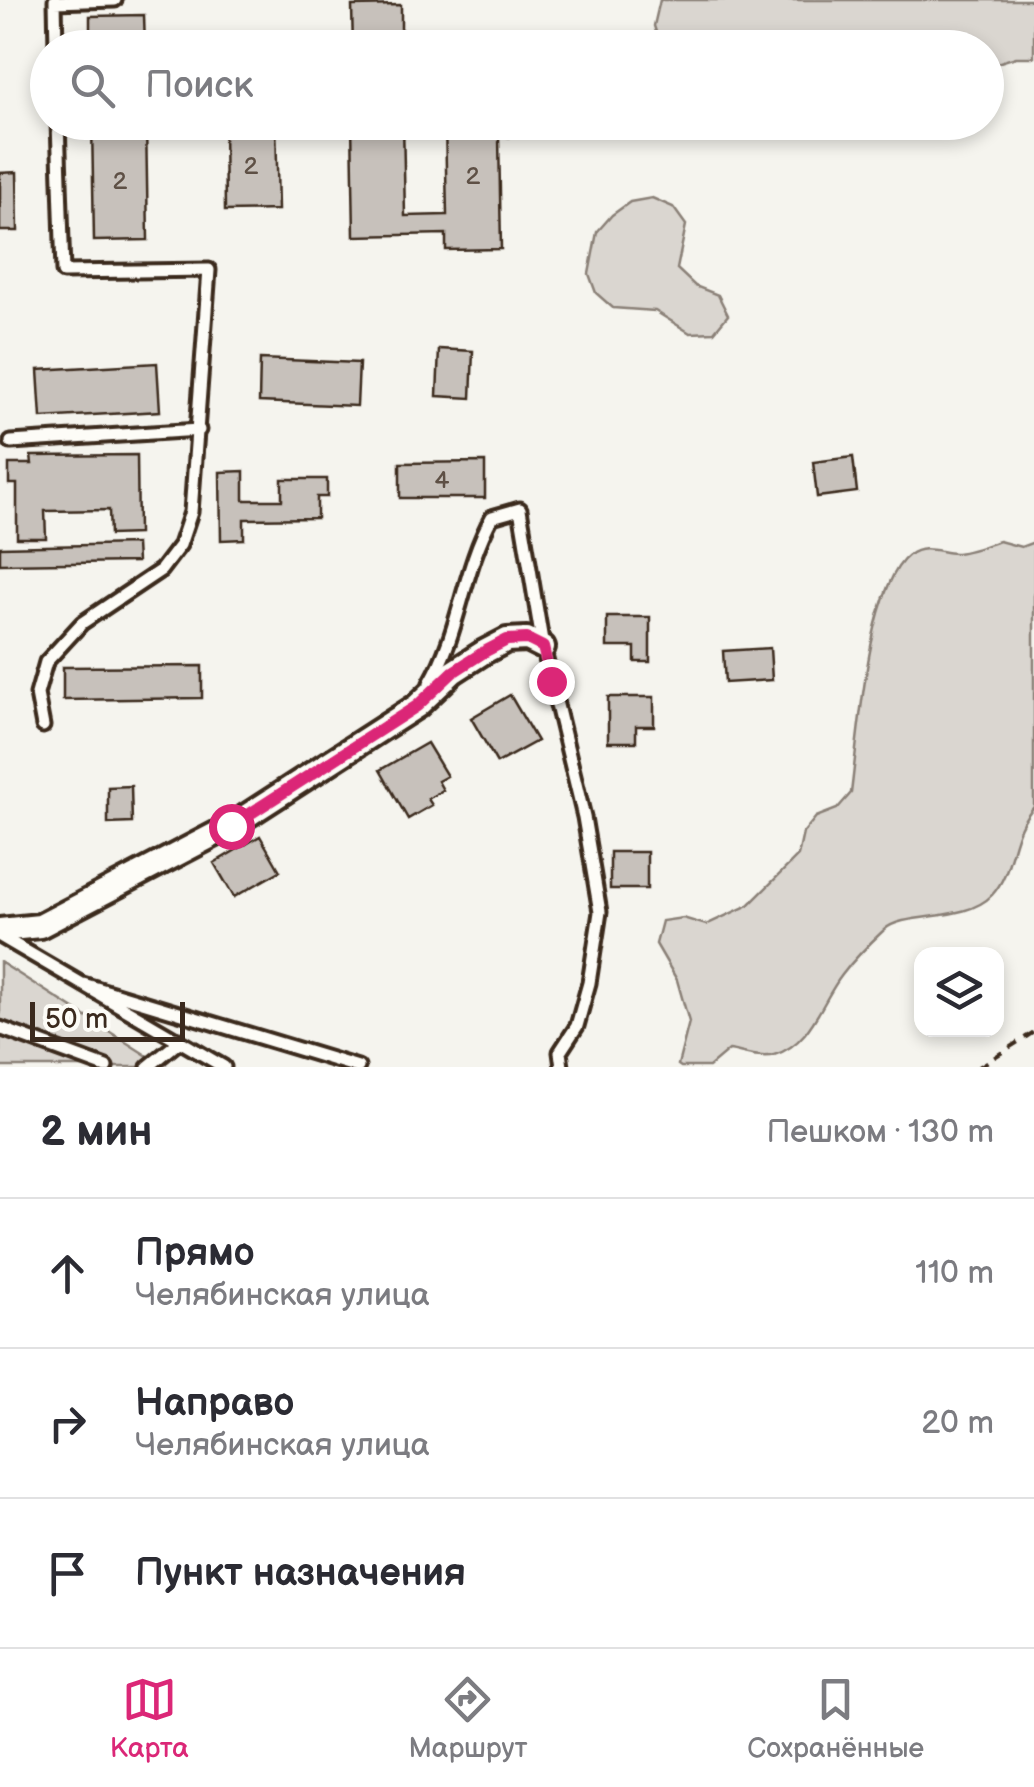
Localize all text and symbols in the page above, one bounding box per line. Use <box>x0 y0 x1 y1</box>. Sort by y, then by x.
search box <box>30 30 1004 140</box>
icon: search <box>65 58 120 113</box>
text: Поиск <box>145 63 253 108</box>
house number: 2 <box>244 151 259 182</box>
house number: 2 <box>466 161 481 192</box>
house number: 2 <box>113 166 128 197</box>
house number: 4 <box>434 465 450 496</box>
route end <box>529 659 575 705</box>
route start <box>209 804 255 850</box>
map controls <box>914 947 1004 1037</box>
button: layers <box>914 947 1004 1037</box>
scale bar <box>30 997 185 1042</box>
text: 50 m <box>45 1003 108 1036</box>
text: 2 мин <box>40 1107 152 1158</box>
text: Пешком · 130 m <box>766 1113 994 1152</box>
text: Прямо <box>135 1231 254 1276</box>
icon: ahead <box>40 1246 95 1301</box>
text: 110 m <box>915 1254 994 1293</box>
text: Челябинская улица <box>135 1276 430 1315</box>
text: Направо <box>135 1381 294 1426</box>
icon: right <box>40 1396 95 1451</box>
text: 20 m <box>921 1404 994 1443</box>
text: Челябинская улица <box>135 1426 430 1465</box>
icon: arrive <box>40 1546 95 1601</box>
text: Пункт назначения <box>135 1551 466 1596</box>
tab: Карта <box>110 1672 189 1765</box>
tab: Маршрут <box>408 1672 528 1765</box>
tab: Сохранённые <box>747 1672 924 1765</box>

